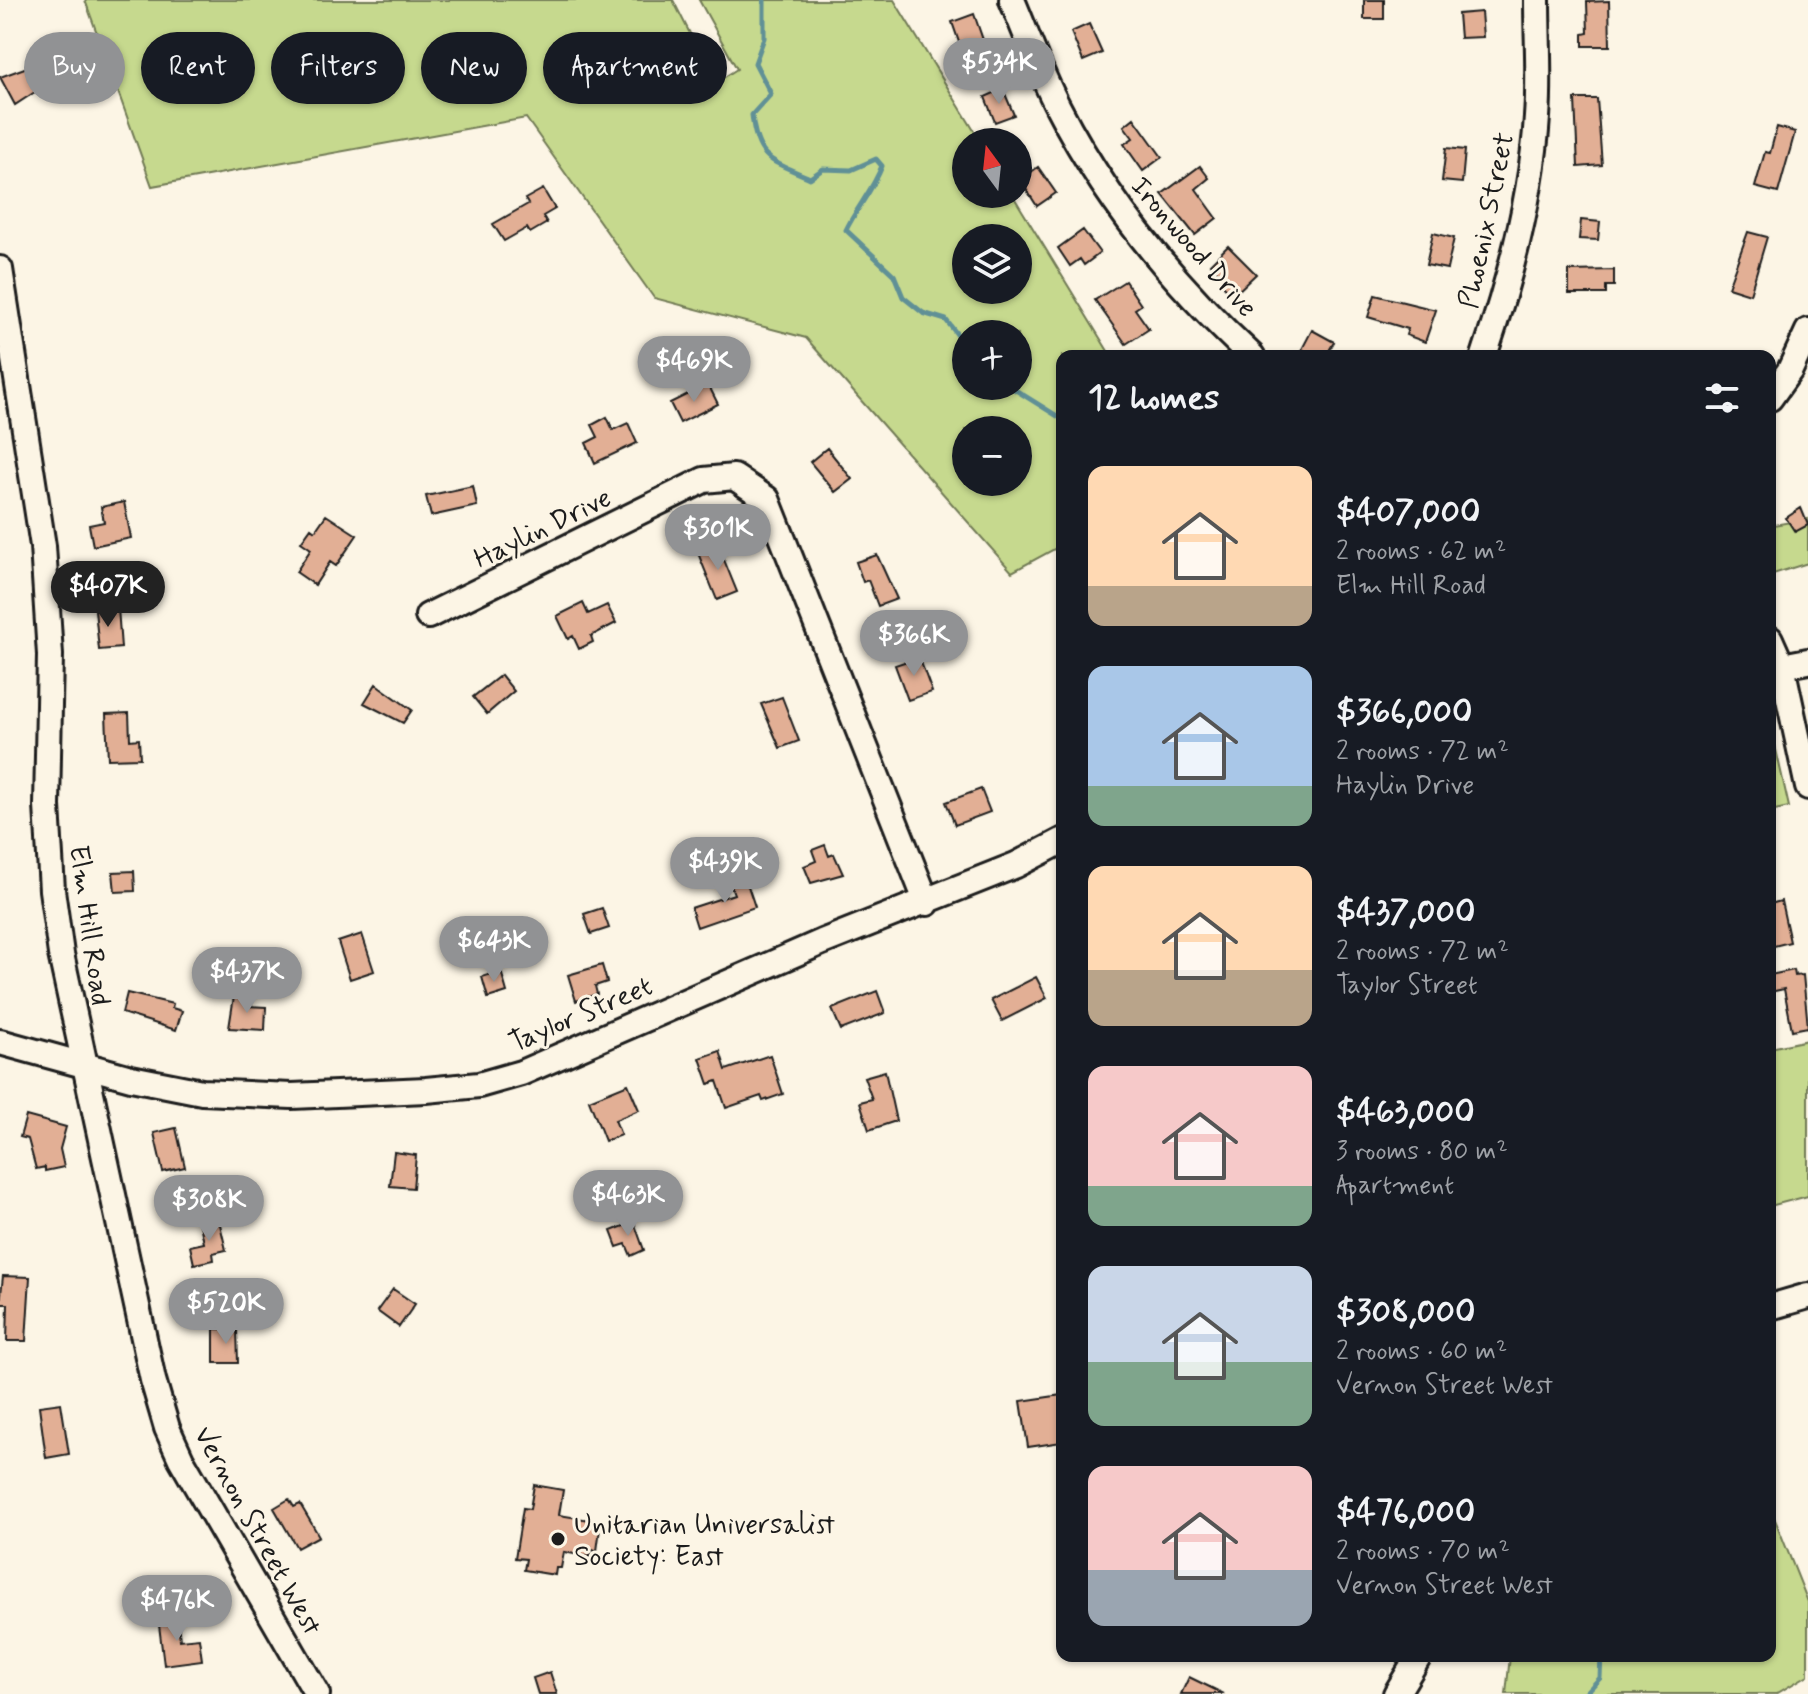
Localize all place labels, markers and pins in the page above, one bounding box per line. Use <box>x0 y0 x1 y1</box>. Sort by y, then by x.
pin: $534K <box>943 38 1055 106</box>
pin: $469K <box>638 336 750 404</box>
pin: $301K <box>662 504 774 572</box>
pin: $407K <box>52 561 164 629</box>
pin: $366K <box>858 610 970 678</box>
pin: $439K <box>669 837 781 905</box>
pin: $643K <box>438 916 550 984</box>
pin: $437K <box>191 947 303 1015</box>
pin: $463K <box>572 1170 684 1238</box>
pin: $308K <box>153 1175 265 1243</box>
pin: $520K <box>170 1278 282 1346</box>
place label: Unitarian Universalist Society: East <box>574 1507 836 1576</box>
marker: Unitarian Universalist Society: East <box>549 1530 567 1548</box>
pin: $476K <box>121 1575 233 1643</box>

